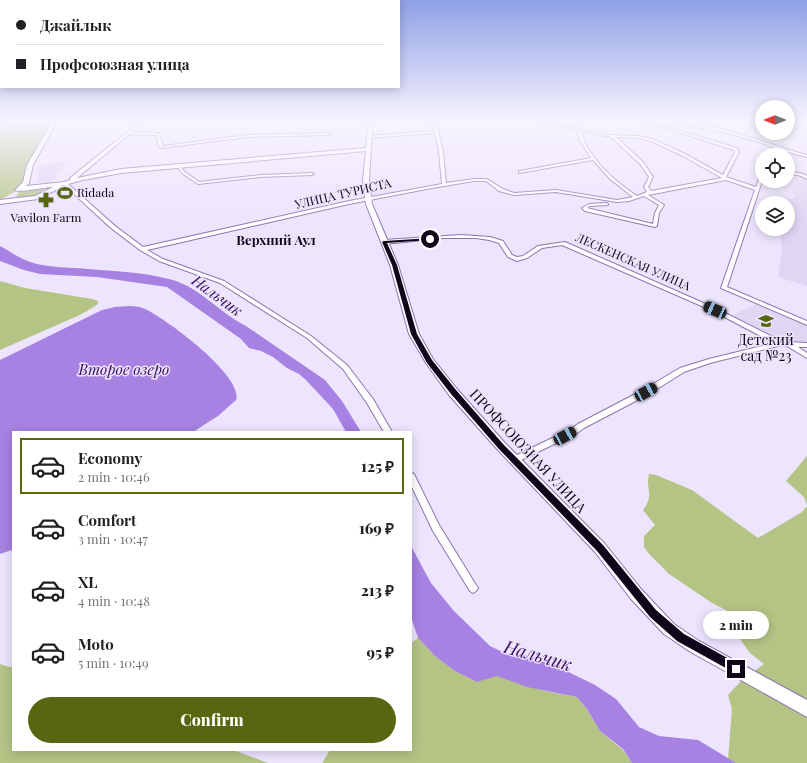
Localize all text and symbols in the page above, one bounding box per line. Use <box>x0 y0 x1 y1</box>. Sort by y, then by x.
text: Джайлык <box>40 15 111 35</box>
text: Профсоюзная улица <box>40 54 190 74</box>
north arrow <box>755 100 795 140</box>
map controls <box>755 100 795 236</box>
button: locate <box>755 148 795 188</box>
street label: УЛИЦА ТУРИСТА <box>292 174 393 212</box>
sports icon: Ridada <box>56 184 74 202</box>
place label: Ridada <box>77 184 114 200</box>
pharmacy icon: Vavilon Farm <box>37 191 55 209</box>
button: layers <box>755 196 795 236</box>
place label: Vavilon Farm <box>10 209 82 225</box>
street label: ЛЕСКЕНСКАЯ УЛИЦА <box>572 228 694 294</box>
route start <box>421 230 439 248</box>
district label: Верхний Аул <box>236 231 316 248</box>
water label: Нальчик <box>187 269 247 320</box>
car <box>702 300 728 320</box>
school or university icon: Детский сад №23 <box>757 312 775 330</box>
place label: Детский сад №23 <box>738 330 794 365</box>
water label: Второе озеро <box>78 359 169 379</box>
car <box>633 381 659 403</box>
street label: ПРОФСОЮЗНАЯ УЛИЦА <box>466 385 591 517</box>
car <box>552 425 578 447</box>
icon: car <box>30 448 66 484</box>
text: Economy <box>78 448 142 468</box>
text: 125 ₽ <box>361 456 394 476</box>
text: 2 min · 10:46 <box>78 468 150 485</box>
icon: car <box>30 510 66 546</box>
text: Comfort <box>78 510 136 530</box>
text: 169 ₽ <box>359 518 394 538</box>
text: 3 min · 10:47 <box>78 530 148 547</box>
icon: car <box>30 572 66 608</box>
text: XL <box>78 572 98 592</box>
text: 213 ₽ <box>361 580 394 600</box>
text: 4 min · 10:48 <box>78 592 150 609</box>
callout: 2 min <box>703 611 769 639</box>
text: 2 min <box>719 616 753 633</box>
icon: car <box>30 634 66 670</box>
text: Moto <box>78 634 114 654</box>
water label: Нальчик <box>500 634 575 676</box>
text: 95 ₽ <box>366 642 394 662</box>
text: 5 min · 10:49 <box>78 654 149 671</box>
route end <box>727 660 745 678</box>
button: Confirm <box>28 697 396 743</box>

